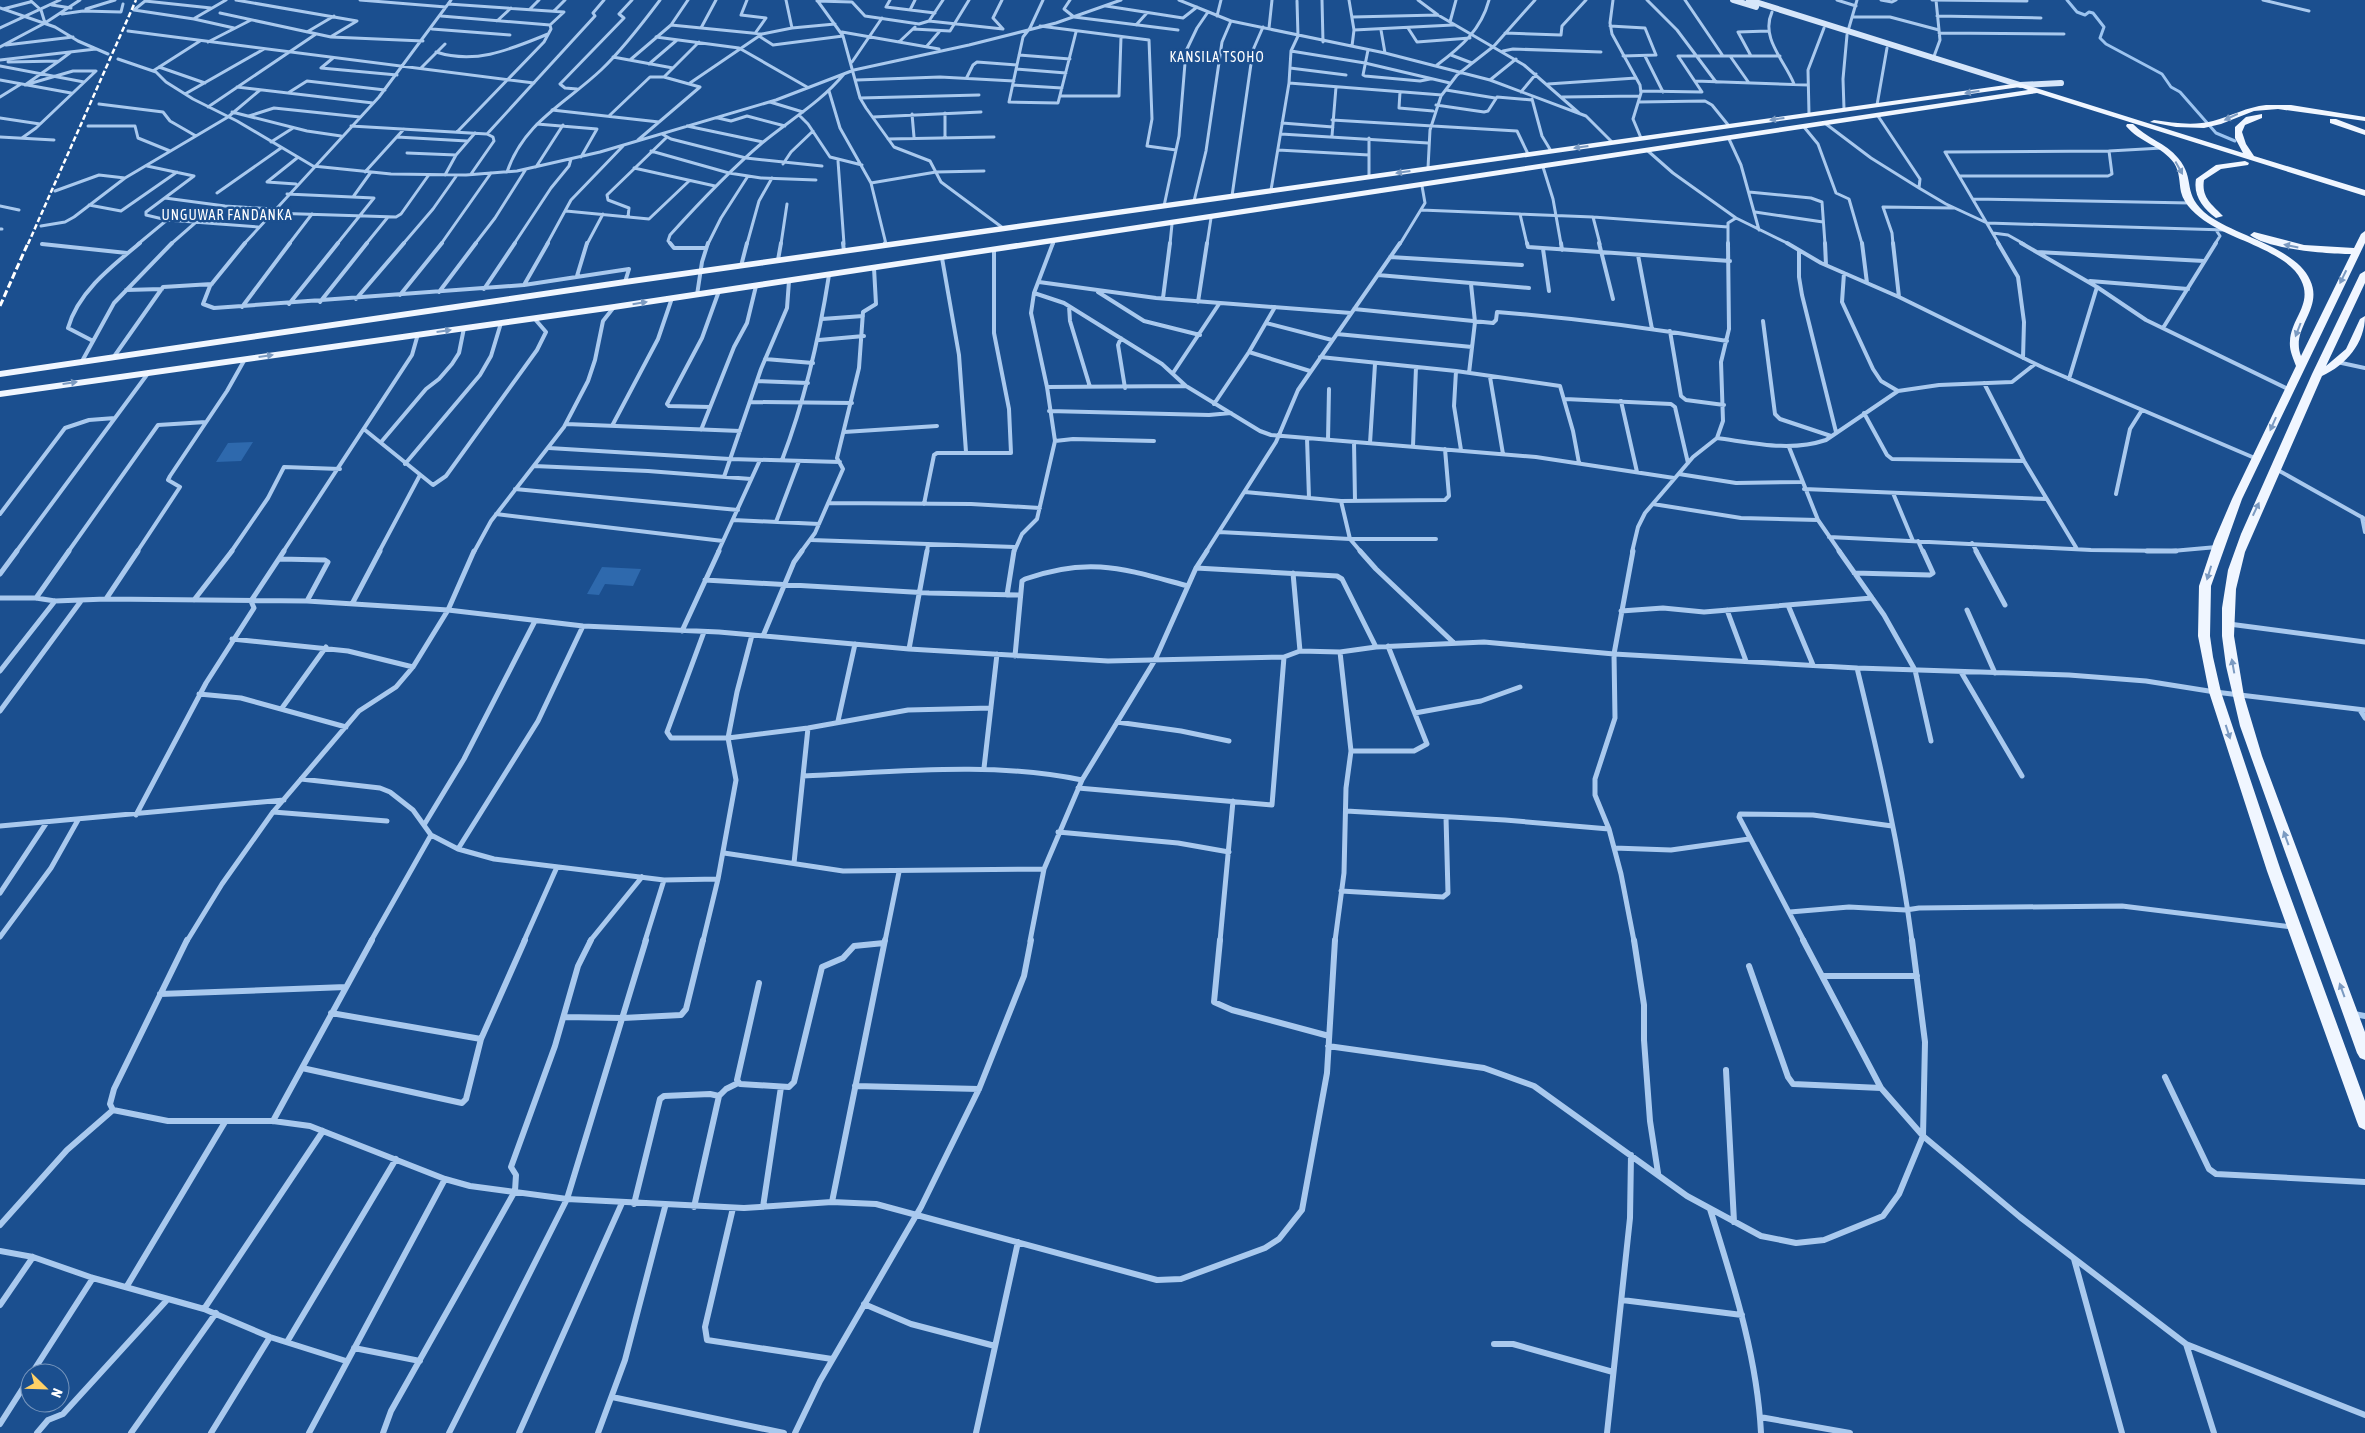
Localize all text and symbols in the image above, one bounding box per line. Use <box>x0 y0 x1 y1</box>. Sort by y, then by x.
district label: KANSILA TSOHO <box>1169 49 1265 65</box>
one-way arrow <box>1964 88 1980 96</box>
one-way arrow <box>2224 113 2238 121</box>
one-way arrow <box>1768 115 1784 123</box>
one-way arrow <box>1573 143 1589 151</box>
one-way arrow <box>2175 161 2184 174</box>
one-way arrow <box>1394 168 1410 176</box>
district label: UNGUWAR FANDANKA <box>161 207 293 223</box>
one-way arrow <box>2283 242 2298 250</box>
one-way arrow <box>2339 270 2347 284</box>
one-way arrow <box>632 299 648 307</box>
one-way arrow <box>2294 323 2302 338</box>
one-way arrow <box>437 327 453 335</box>
one-way arrow <box>258 351 274 359</box>
one-way arrow <box>63 379 79 387</box>
one-way arrow <box>2269 417 2277 431</box>
one-way arrow <box>2252 502 2260 516</box>
one-way arrow <box>2205 566 2213 581</box>
one-way arrow <box>2228 658 2236 674</box>
one-way arrow <box>2224 724 2232 739</box>
one-way arrow <box>2282 830 2290 845</box>
one-way arrow <box>2338 983 2345 998</box>
north arrow <box>20 1363 70 1413</box>
text: N <box>48 1386 66 1400</box>

